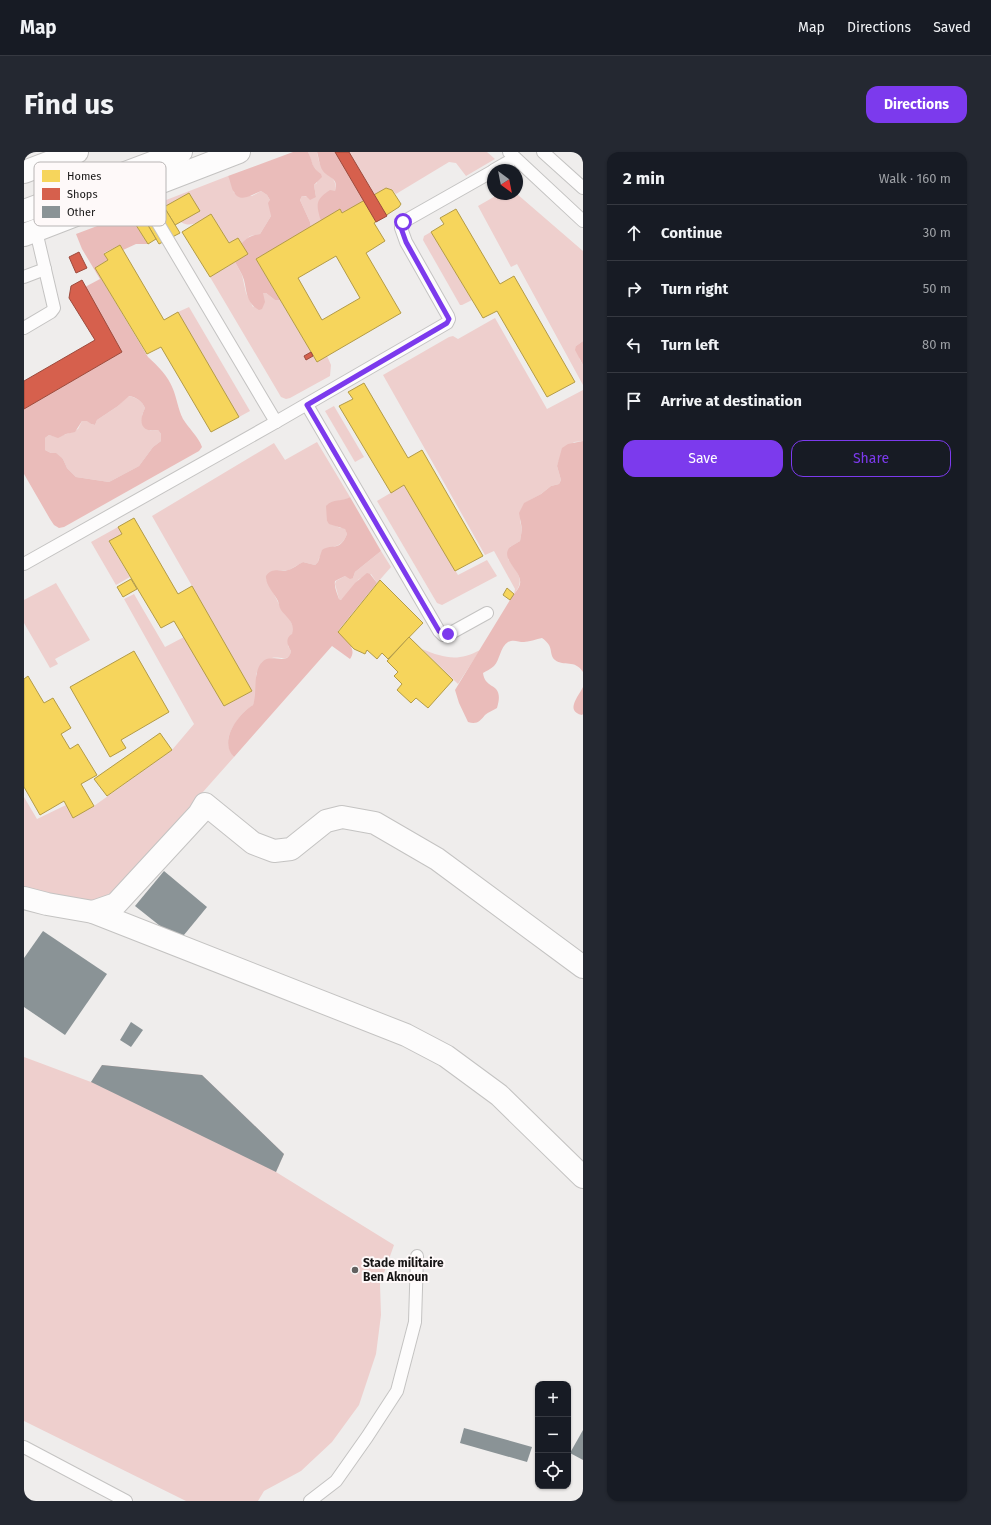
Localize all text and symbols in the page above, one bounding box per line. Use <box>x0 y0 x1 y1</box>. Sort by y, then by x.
text: Map <box>20 16 57 39</box>
text: Map <box>798 19 825 36</box>
text: Directions <box>847 19 911 36</box>
text: Saved <box>933 19 971 36</box>
button: Directions <box>866 86 967 123</box>
text: Find us <box>24 88 114 121</box>
legend <box>34 162 166 226</box>
north arrow <box>487 164 523 200</box>
text: 2 min <box>623 168 665 189</box>
text: Homes <box>67 170 101 183</box>
text: Walk · 160 m <box>879 171 951 186</box>
text: Shops <box>67 188 98 201</box>
text: Other <box>67 206 96 219</box>
route start <box>394 213 412 231</box>
icon: ahead <box>623 222 645 244</box>
text: Continue <box>661 224 722 242</box>
text: 30 m <box>923 225 951 240</box>
icon: right <box>623 278 645 300</box>
text: Turn right <box>661 280 728 298</box>
text: 50 m <box>923 281 951 296</box>
icon: left <box>623 334 645 356</box>
text: Turn left <box>661 336 719 354</box>
text: 80 m <box>922 337 951 352</box>
icon: arrive <box>623 390 645 412</box>
text: Arrive at destination <box>661 392 802 410</box>
button: Save <box>623 440 783 477</box>
button: Share <box>791 440 951 477</box>
route end <box>439 625 457 643</box>
place label: Stade militaire Ben Aknoun <box>363 1256 444 1284</box>
marker: Stade militaire Ben Aknoun <box>350 1265 360 1275</box>
map controls <box>535 1381 571 1489</box>
button: + <box>535 1381 571 1417</box>
button: − <box>535 1417 571 1453</box>
button: locate <box>535 1453 571 1489</box>

